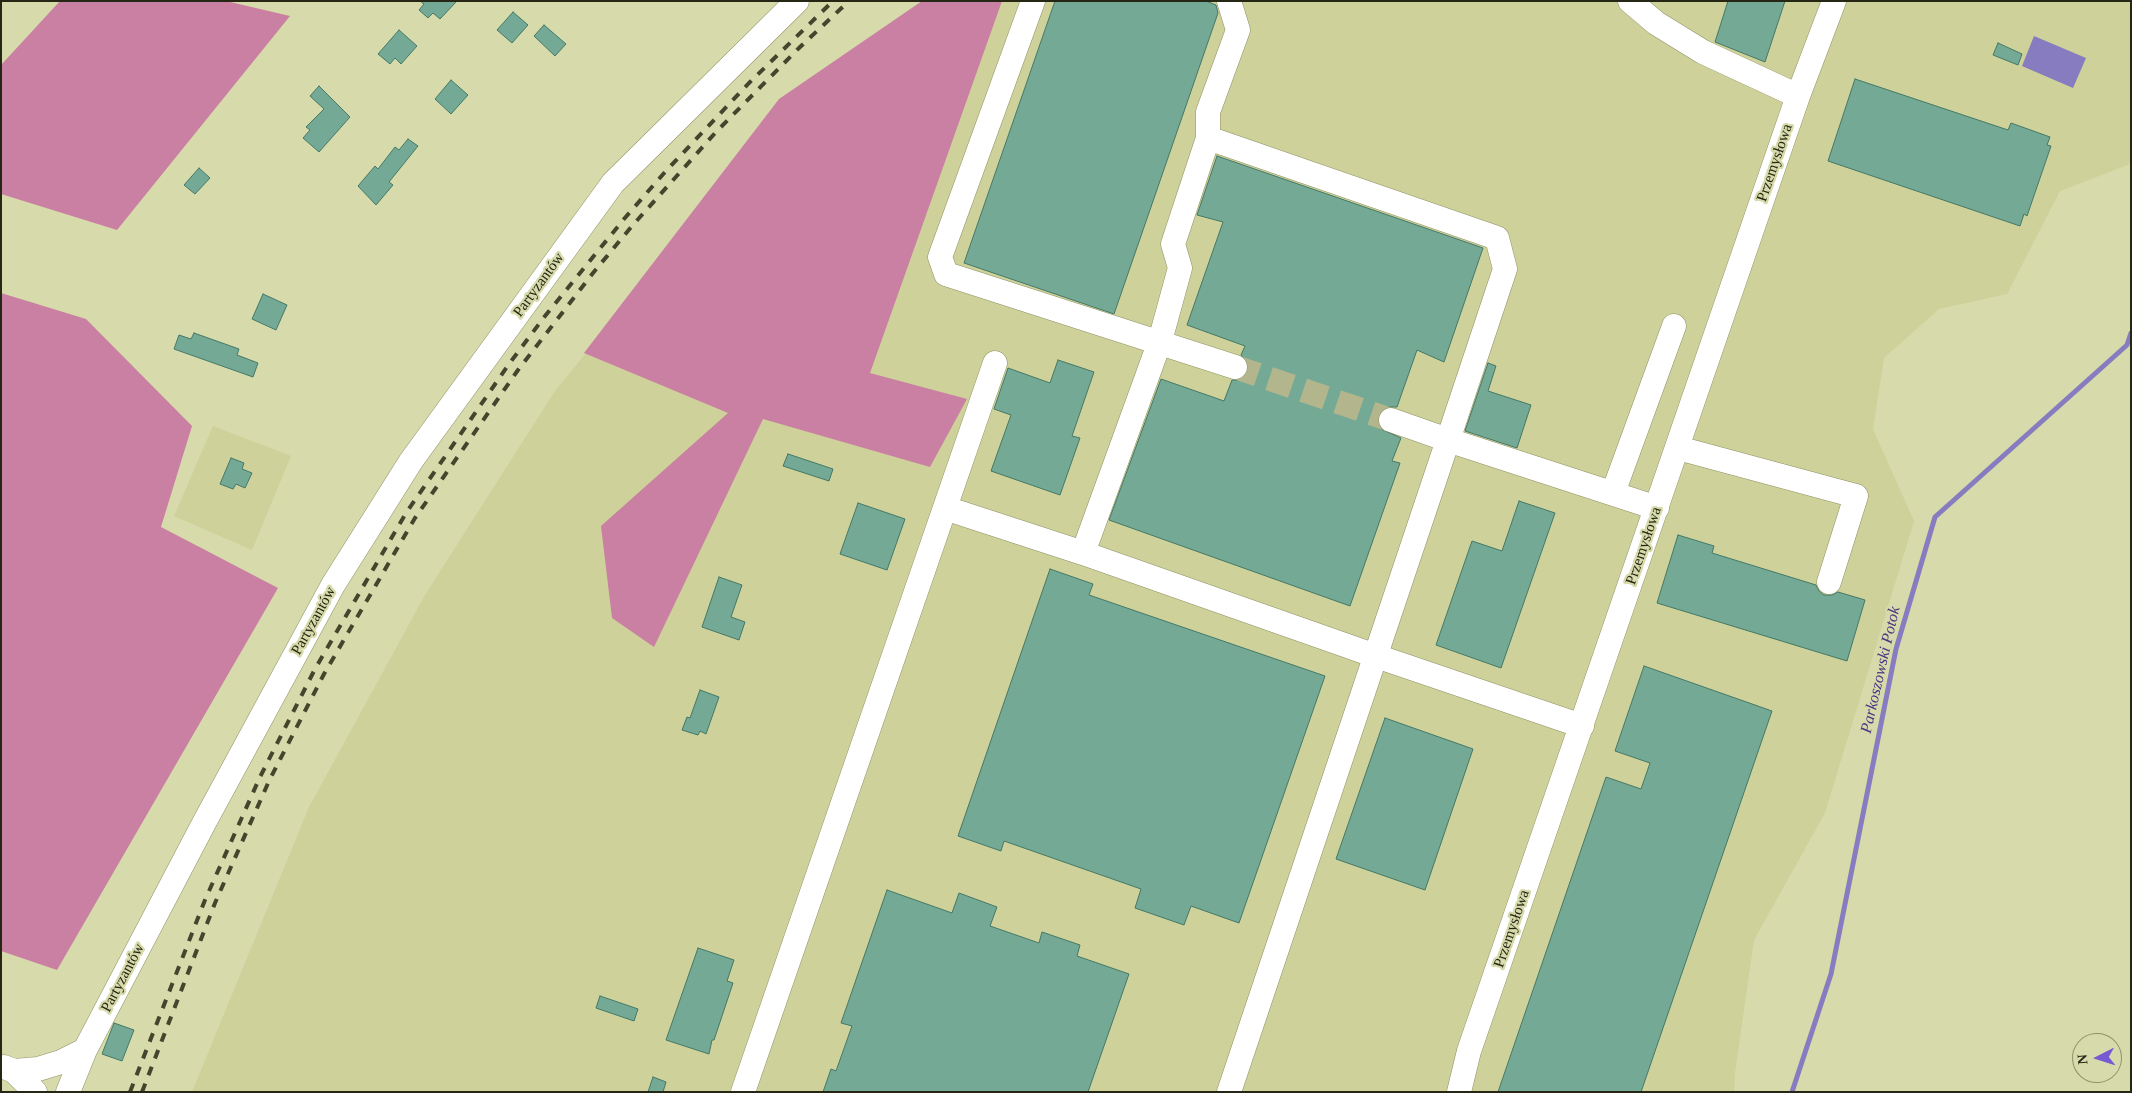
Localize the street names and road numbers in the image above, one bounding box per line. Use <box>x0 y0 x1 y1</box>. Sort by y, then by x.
street label: Przemysłowa <box>1753 122 1797 204</box>
street label: Partyzantów <box>510 249 568 321</box>
street label: Przemysłowa <box>1622 505 1666 587</box>
street label: Partyzantów <box>288 584 340 658</box>
street label: Przemysłowa <box>1490 888 1534 970</box>
street label: Partyzantów <box>97 941 149 1015</box>

